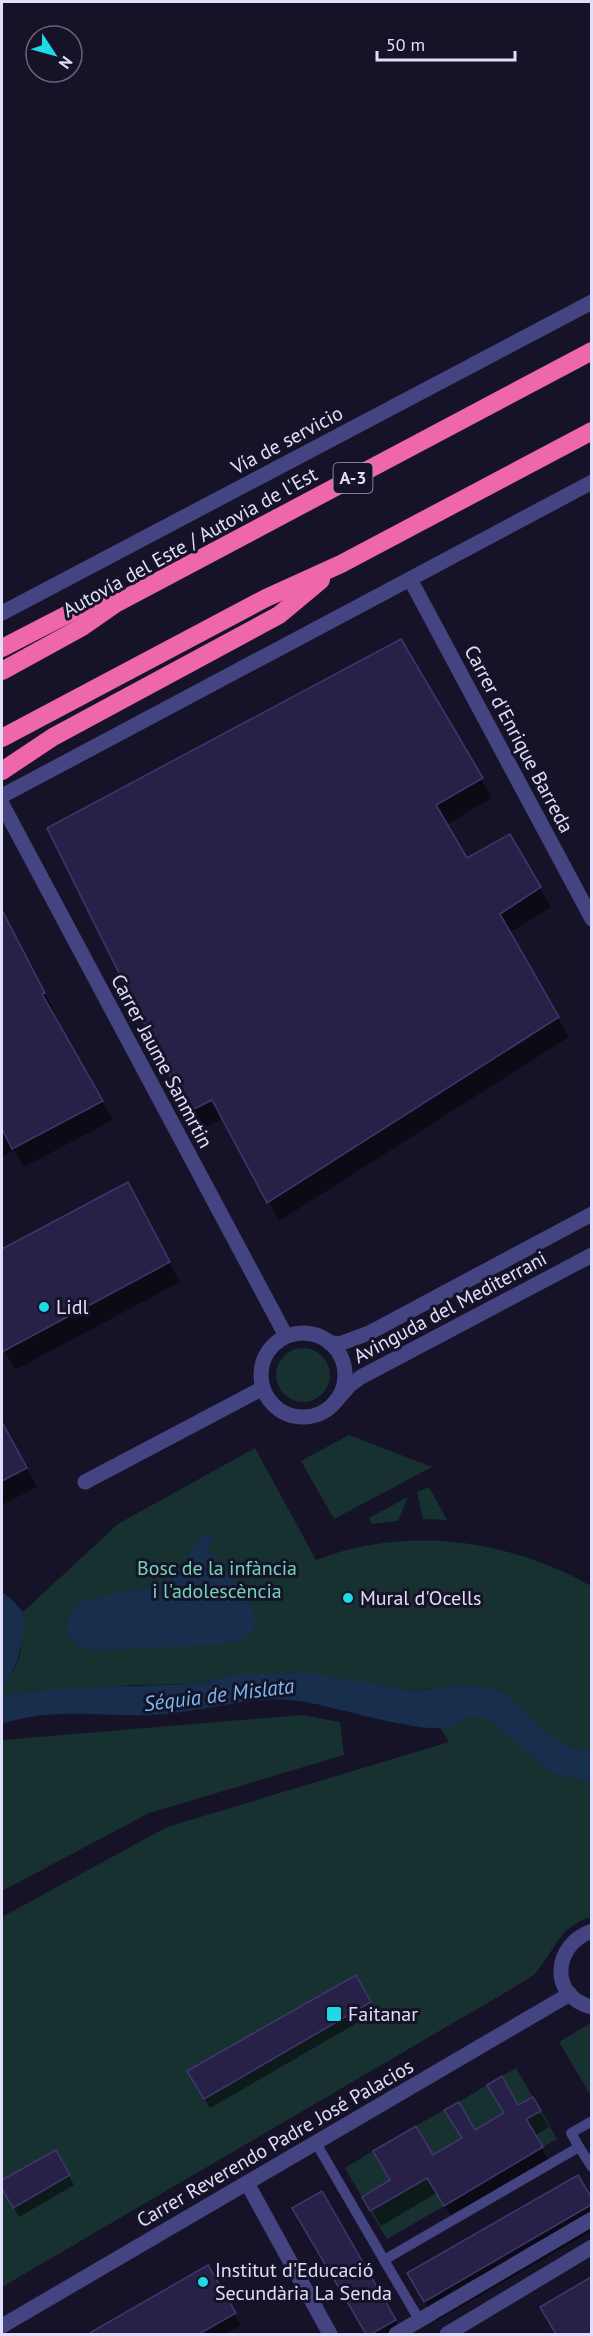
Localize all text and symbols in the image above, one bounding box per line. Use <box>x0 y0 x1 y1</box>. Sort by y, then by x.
north arrow <box>24 24 84 84</box>
scale bar <box>377 24 515 62</box>
text: 50 m <box>386 33 425 56</box>
text: N <box>55 53 77 73</box>
street label: Vía de servicio <box>226 400 347 481</box>
street label: Autovía del Este / Autovia de l'Est <box>58 461 322 623</box>
road number: A-3 <box>334 463 372 493</box>
street label: Carrer d'Enrique Barreda <box>458 641 580 837</box>
street label: Carrer Jaume Sanmrtin <box>105 970 219 1152</box>
street label: Avinguda del Mediterrani <box>349 1245 551 1369</box>
place label: Lidl <box>56 1294 88 1320</box>
marker: Lidl <box>37 1300 51 1314</box>
park label: Bosc de la infància i l'adolescència <box>137 1555 297 1604</box>
place label: Mural d'Ocells <box>360 1585 481 1611</box>
marker: Mural d'Ocells <box>341 1591 355 1605</box>
water label: Séquia de Mislata <box>142 1672 296 1717</box>
place label: Faitanar <box>348 2001 418 2027</box>
marker: Faitanar <box>325 2005 343 2023</box>
street label: Carrer Reverendo Padre José Palacios <box>132 2053 418 2233</box>
place label: Institut d'Educació Secundària La Senda <box>215 2257 392 2306</box>
marker: Institut d'Educació Secundària La Senda <box>196 2275 210 2289</box>

